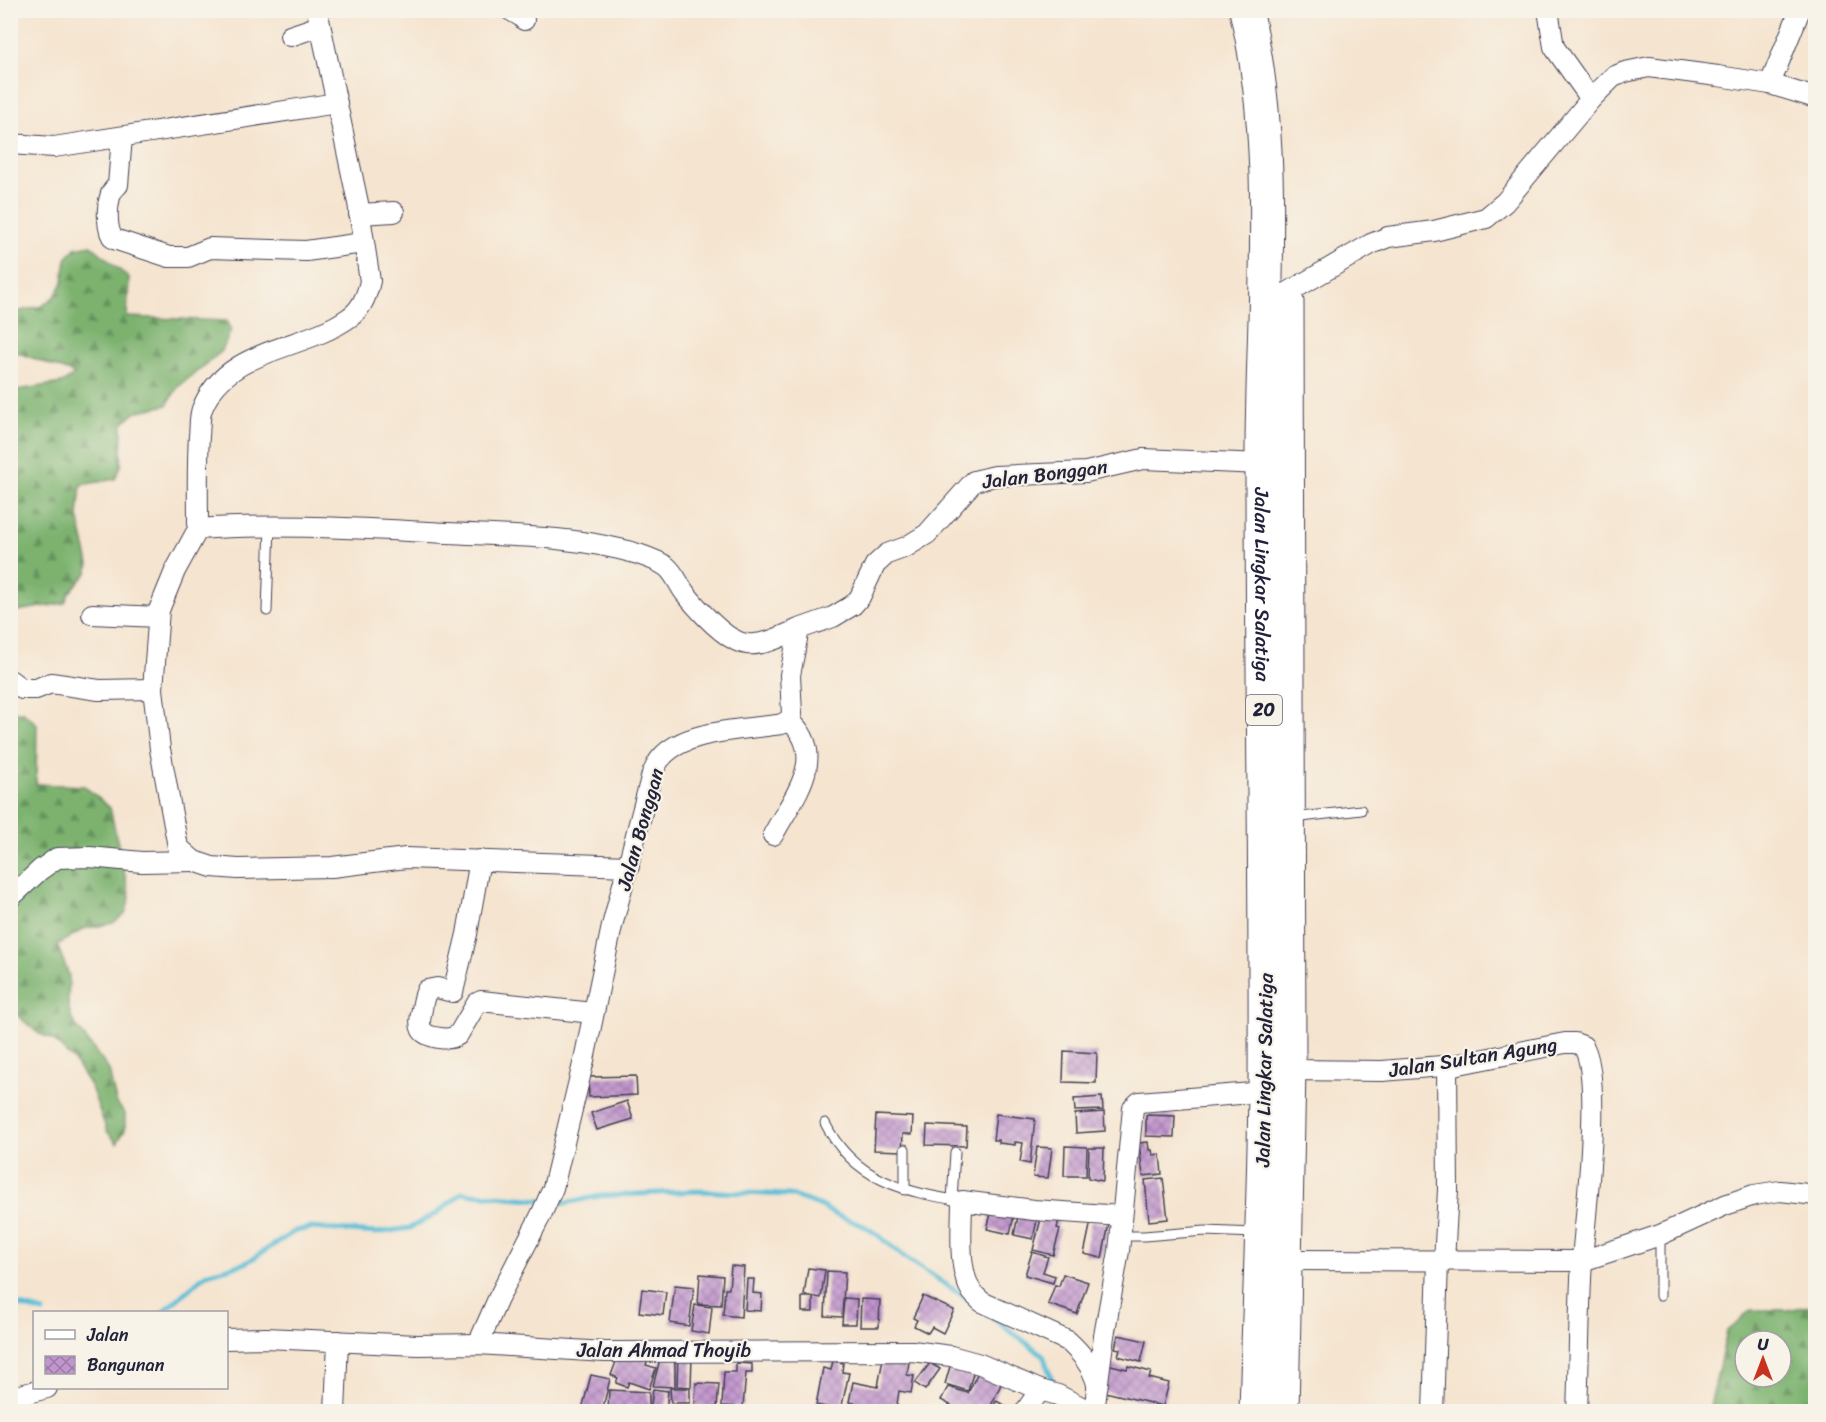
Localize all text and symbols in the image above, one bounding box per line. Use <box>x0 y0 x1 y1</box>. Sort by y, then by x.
street label: Jalan Bonggan <box>979 449 1110 500</box>
street label: Jalan Lingkar Salatiga <box>1244 487 1280 682</box>
road number: 20 <box>1246 695 1282 725</box>
street label: Jalan Bonggan <box>606 764 675 895</box>
street label: Jalan Lingkar Salatiga <box>1245 972 1284 1168</box>
street label: Jalan Sultan Agung <box>1386 1027 1560 1088</box>
legend <box>33 1311 228 1389</box>
text: Jalan <box>86 1319 129 1351</box>
north arrow <box>1733 1329 1793 1389</box>
text: U <box>1758 1330 1770 1359</box>
street label: Jalan Ahmad Thoyib <box>576 1333 751 1368</box>
text: Bangunan <box>87 1349 165 1381</box>

